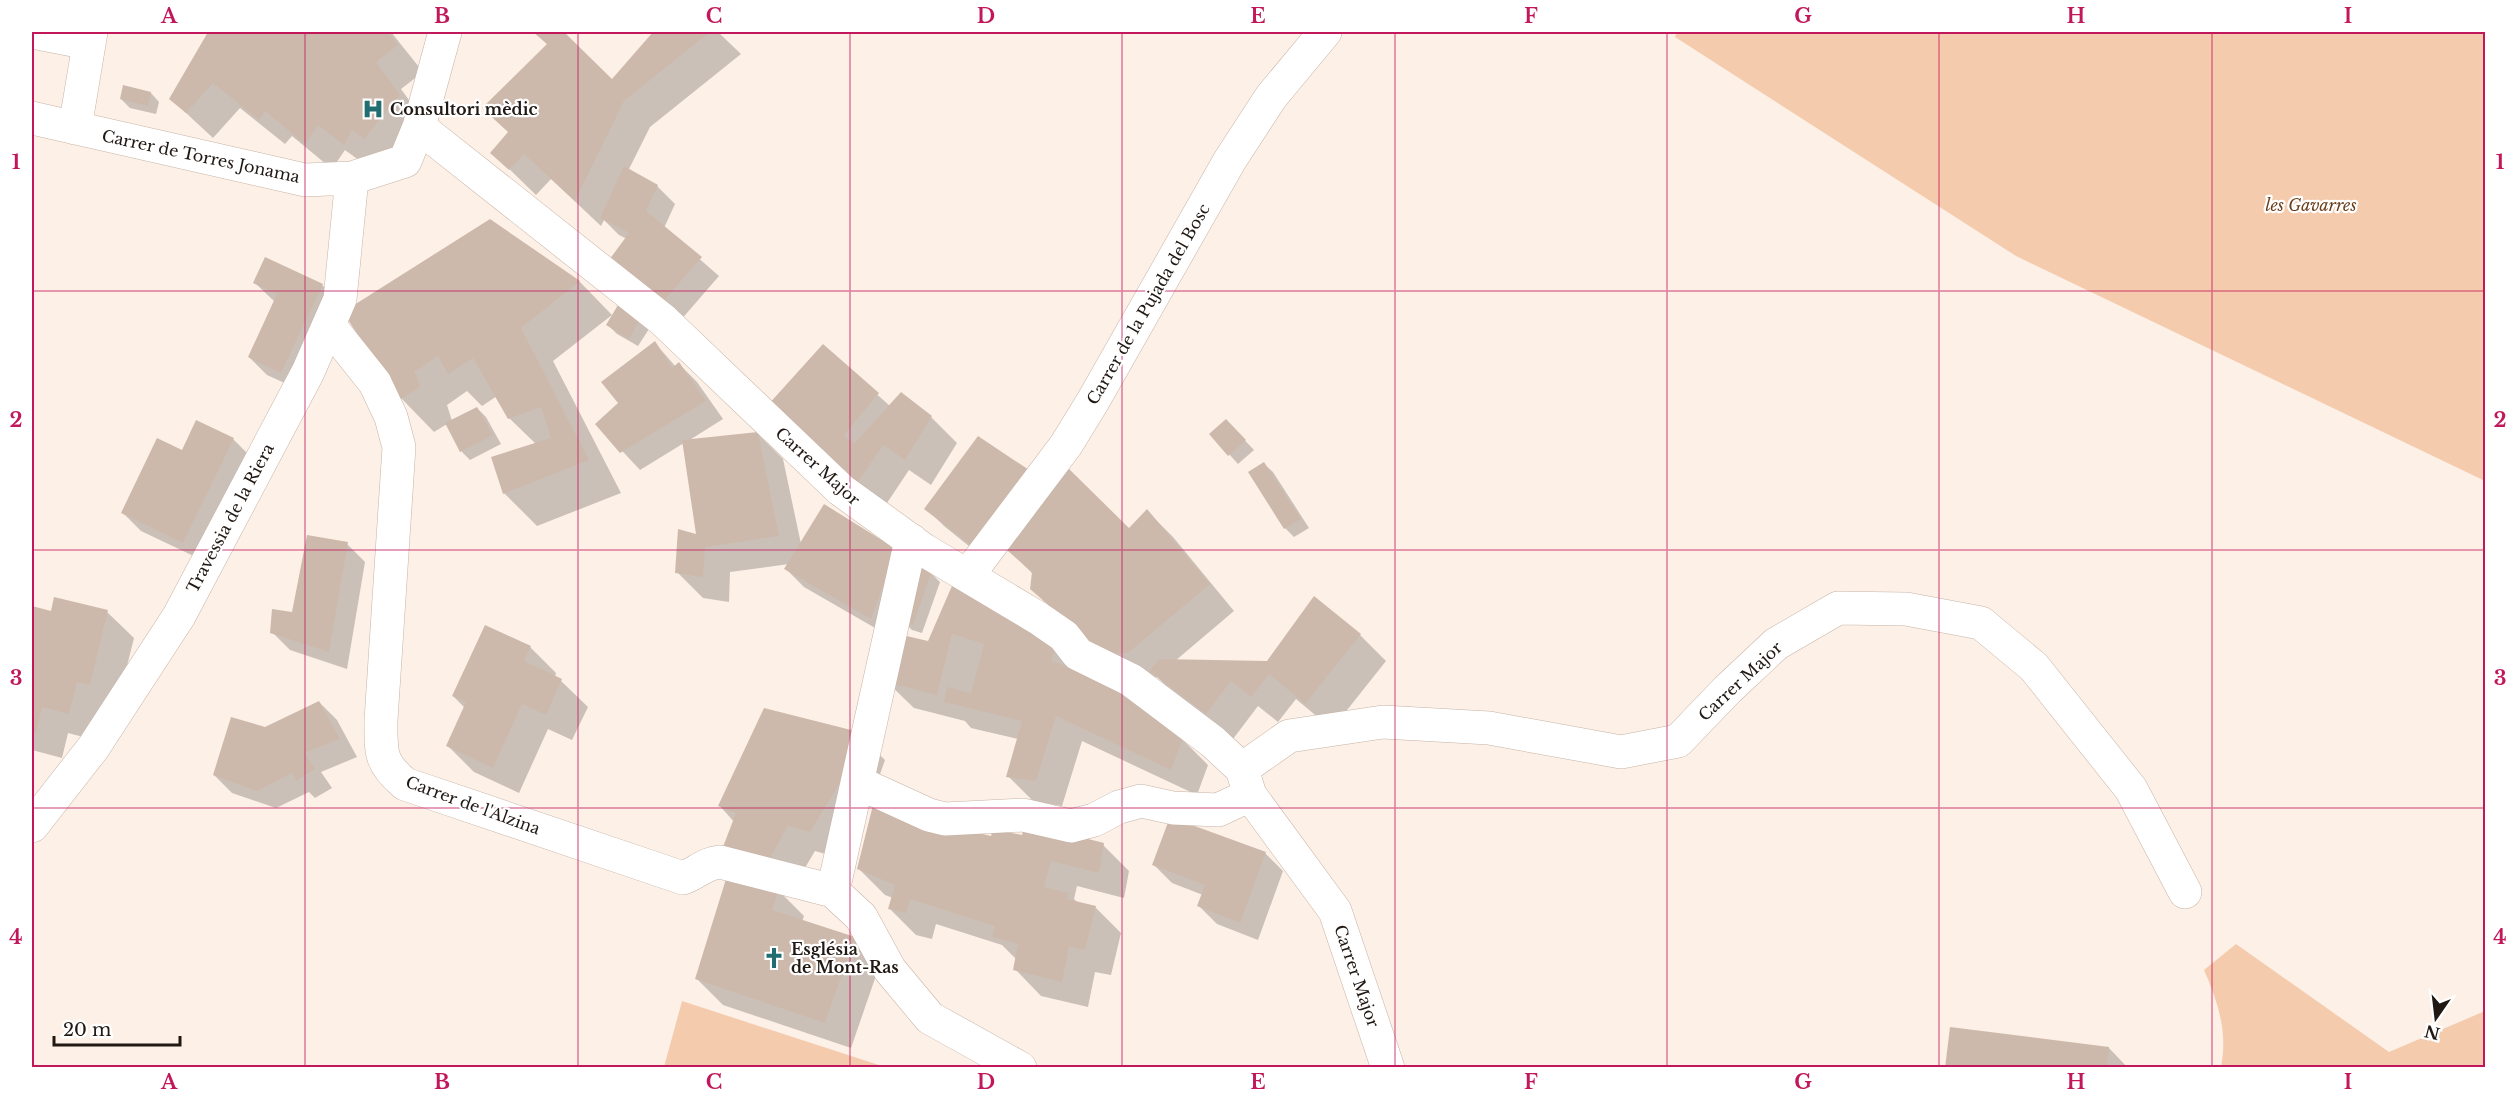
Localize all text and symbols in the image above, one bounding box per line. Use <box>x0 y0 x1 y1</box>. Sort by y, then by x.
text: A <box>160 4 178 28</box>
text: B <box>434 4 450 28</box>
text: C <box>706 4 722 28</box>
text: D <box>977 4 995 28</box>
text: E <box>1250 4 1266 28</box>
text: F <box>1524 4 1538 28</box>
text: G <box>1794 4 1812 28</box>
text: H <box>2067 4 2086 28</box>
text: I <box>2344 4 2352 28</box>
hospital icon: Consultori mèdic <box>361 97 385 121</box>
place label: Consultori mèdic <box>390 99 537 119</box>
street label: Carrer de Torres Jonama <box>100 125 302 187</box>
text: 1 <box>12 150 21 174</box>
text: 1 <box>2496 150 2505 174</box>
park label: les Gavarres <box>2266 195 2356 215</box>
street label: Carrer de la Pujada del Bosc <box>1082 200 1214 408</box>
text: 2 <box>9 408 23 432</box>
text: 2 <box>2493 408 2507 432</box>
street label: Carrer Major <box>772 423 865 509</box>
street label: Travessia de la Riera <box>182 440 278 596</box>
street label: Carrer Major <box>1694 637 1786 725</box>
text: 3 <box>10 666 22 690</box>
text: 3 <box>2494 666 2506 690</box>
street label: Carrer de l'Alzina <box>403 771 543 839</box>
street label: Carrer Major <box>1330 922 1384 1030</box>
text: 4 <box>9 925 23 949</box>
text: 4 <box>2493 925 2507 949</box>
place label: Església de Mont-Ras <box>791 939 899 977</box>
church icon: Església de Mont-Ras <box>762 946 786 970</box>
north arrow <box>2406 988 2466 1048</box>
scale bar <box>54 1009 180 1047</box>
text: 20 m <box>63 1019 111 1041</box>
text: N <box>2423 1021 2442 1044</box>
text: A <box>160 1070 178 1094</box>
text: B <box>434 1070 450 1094</box>
text: C <box>706 1070 722 1094</box>
text: D <box>977 1070 995 1094</box>
text: E <box>1250 1070 1266 1094</box>
text: F <box>1524 1070 1538 1094</box>
text: G <box>1794 1070 1812 1094</box>
text: H <box>2067 1070 2086 1094</box>
text: I <box>2344 1070 2352 1094</box>

